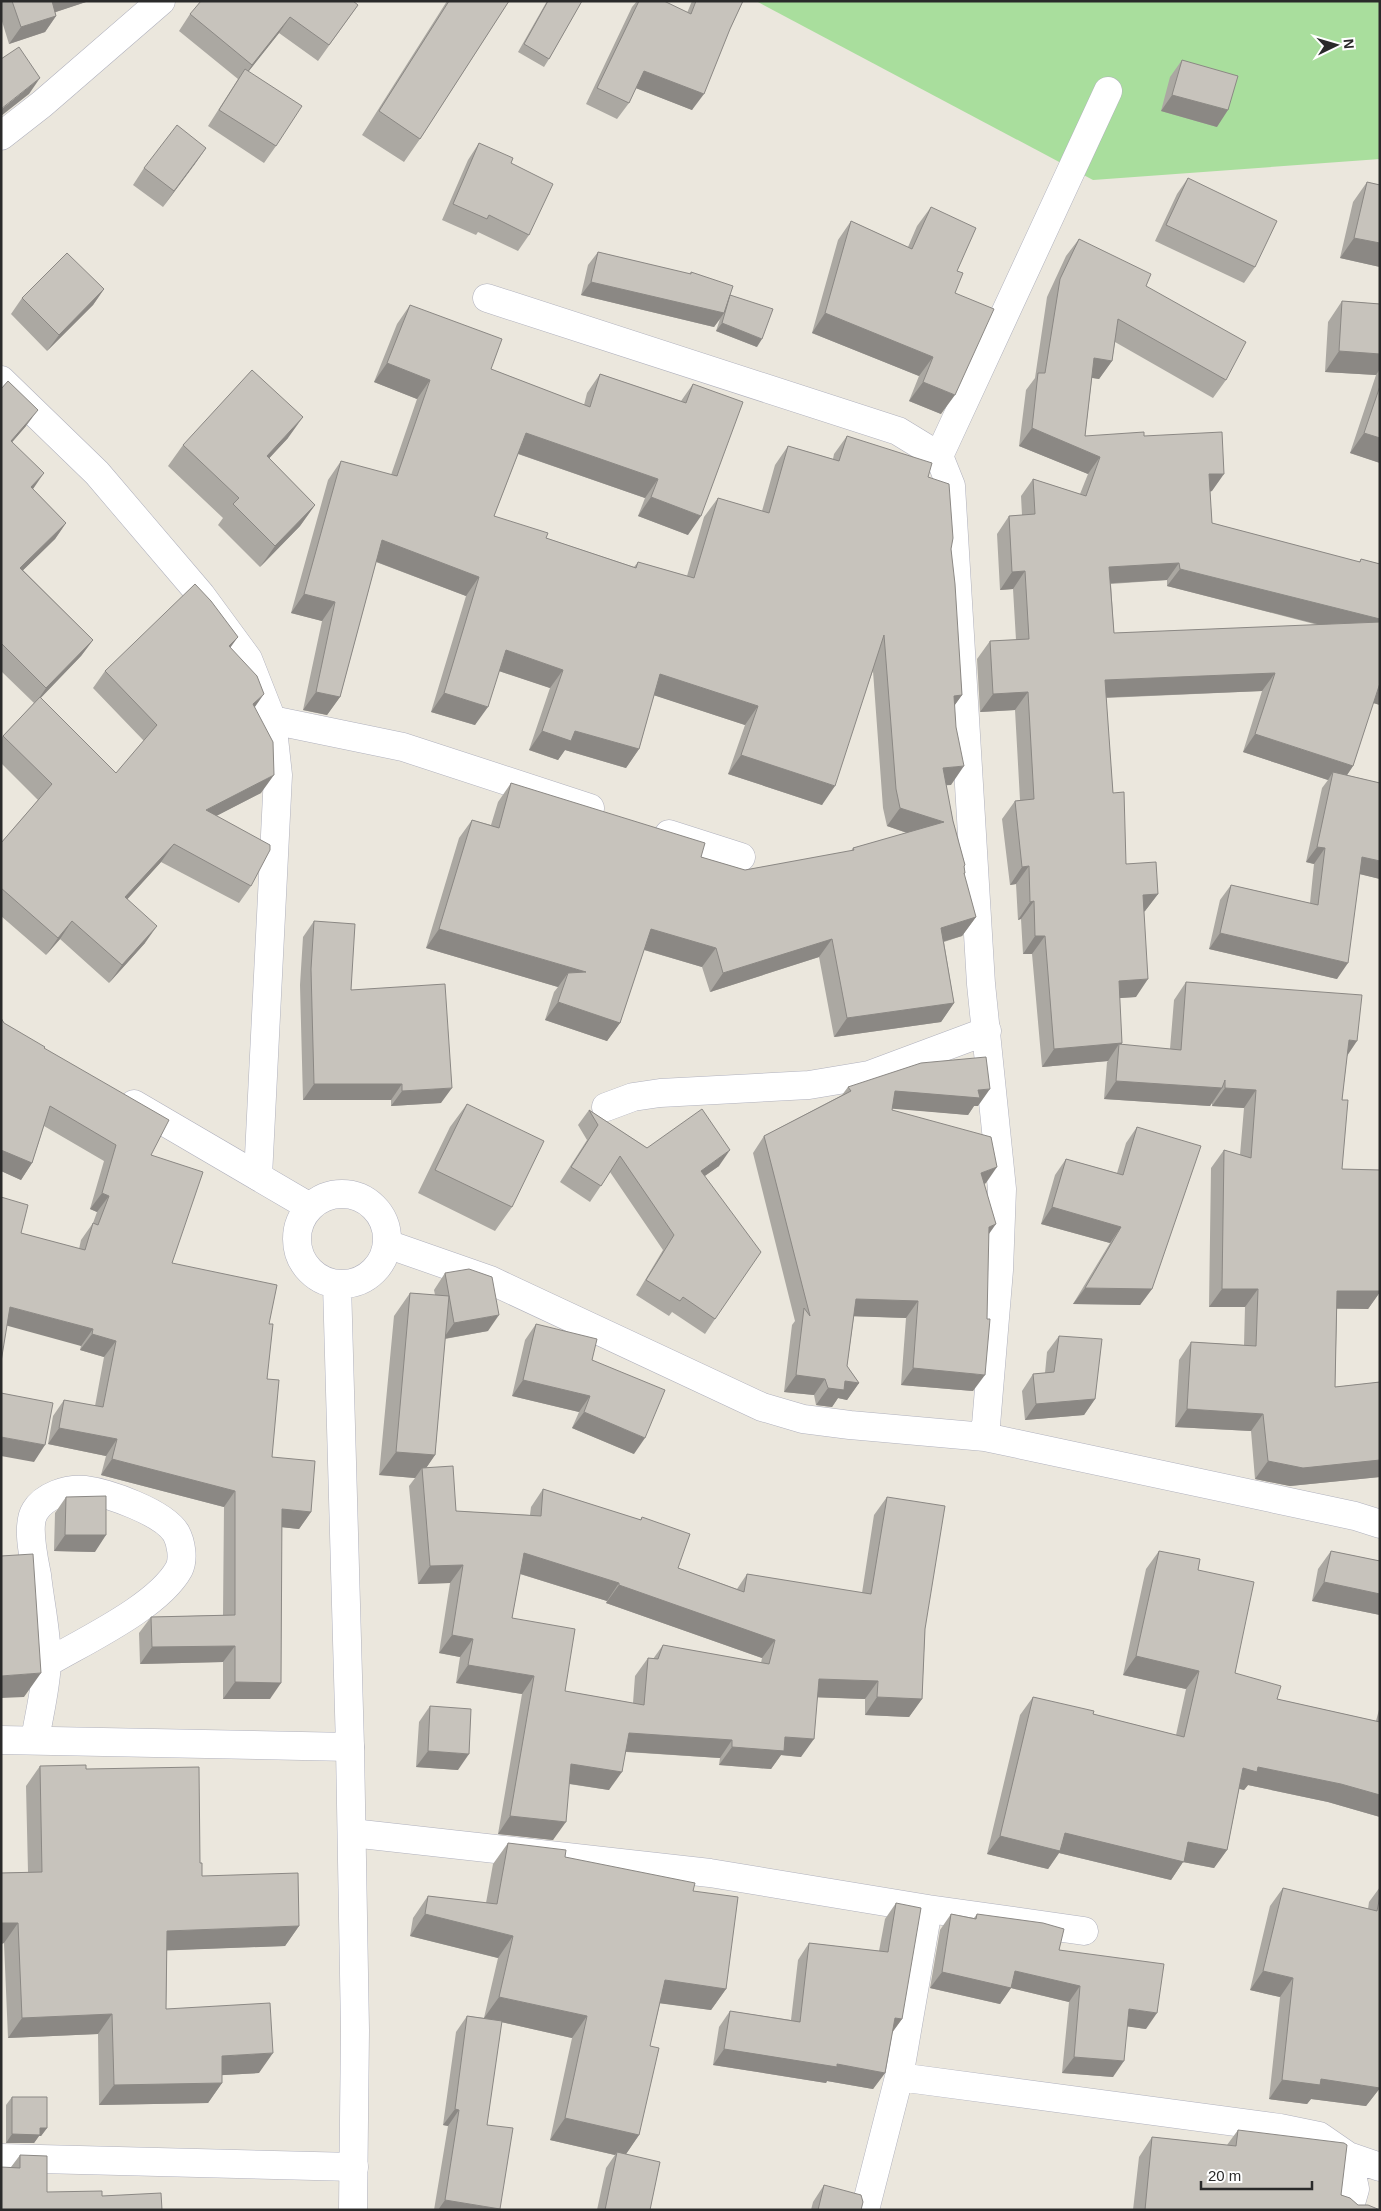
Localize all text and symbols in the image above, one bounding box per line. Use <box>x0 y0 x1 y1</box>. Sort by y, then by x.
north arrow <box>1311 20 1361 70</box>
text: N <box>1341 38 1357 50</box>
scale bar <box>1201 2158 1312 2190</box>
text: 20 m <box>1208 2167 1241 2184</box>

